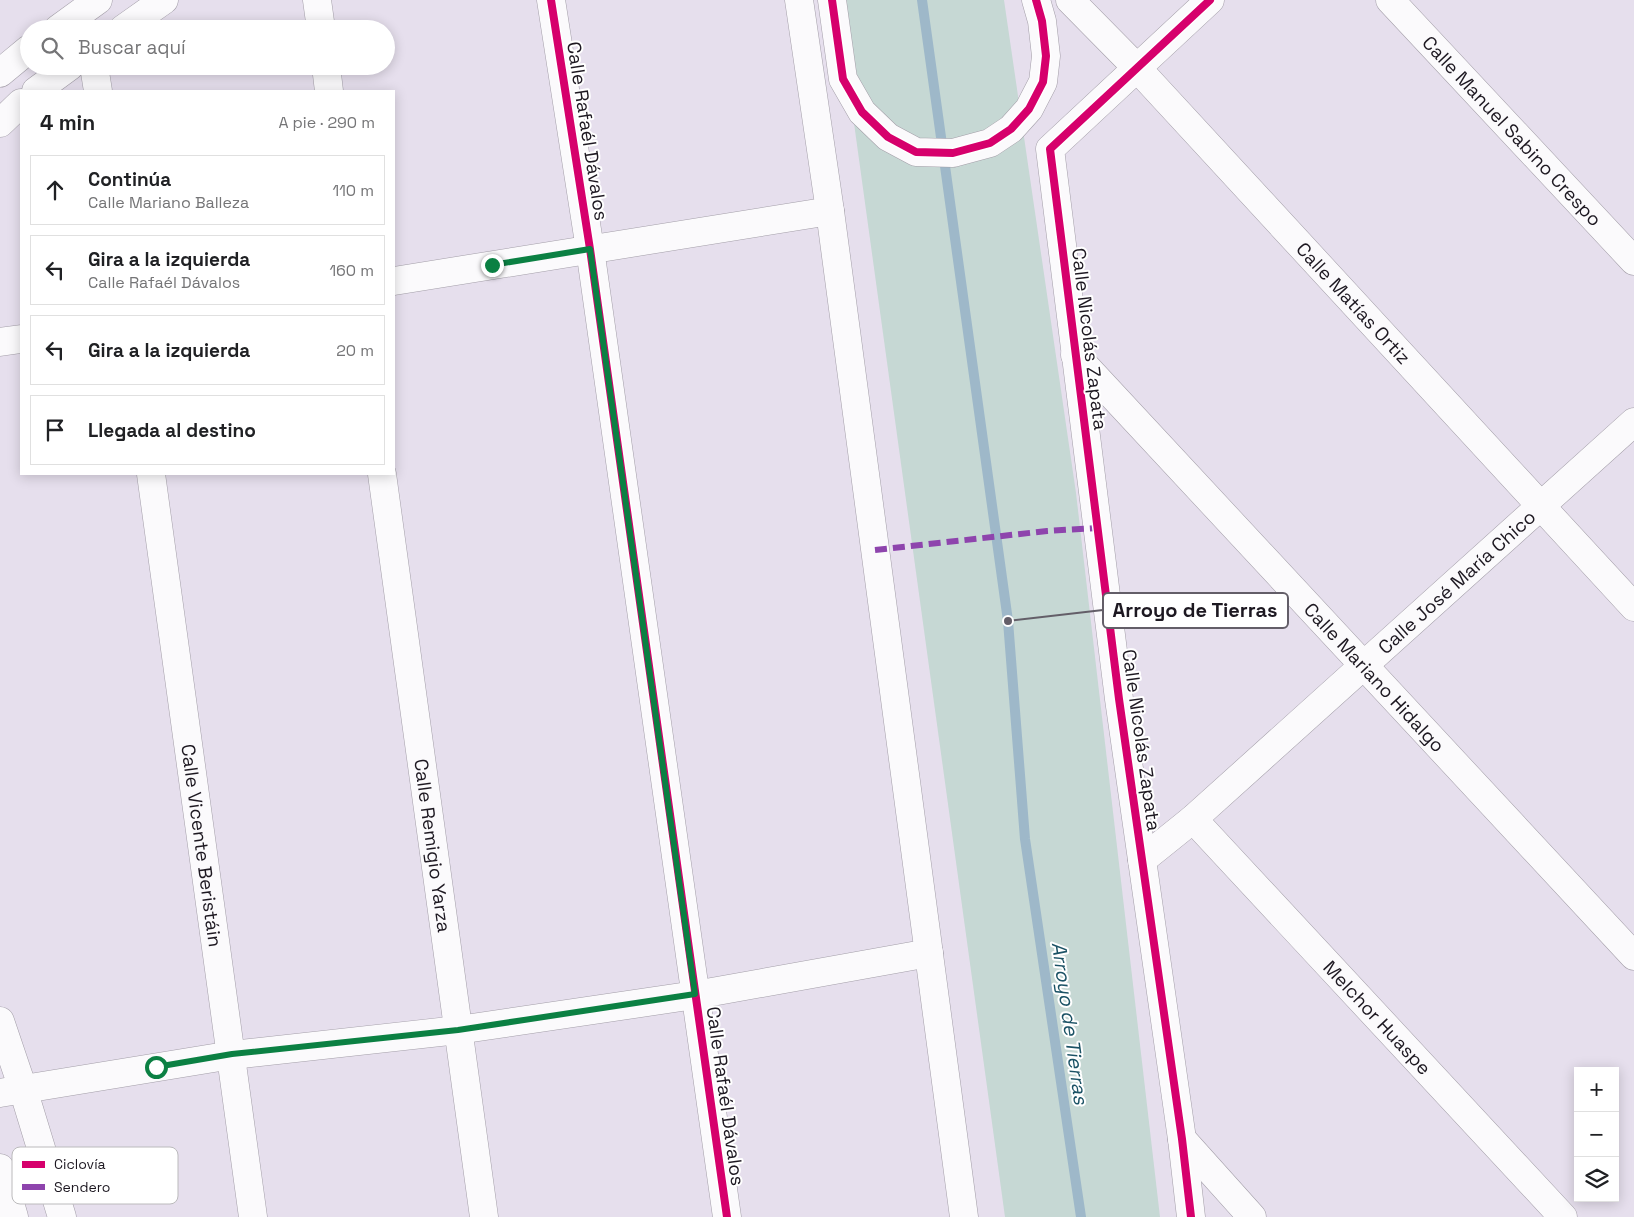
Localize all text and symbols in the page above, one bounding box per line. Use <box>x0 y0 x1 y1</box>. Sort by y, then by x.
search box <box>20 20 395 75</box>
street label: Calle Manuel Sabino Crespo <box>1417 31 1607 232</box>
icon: search <box>38 34 66 62</box>
text: Buscar aquí <box>78 35 186 60</box>
street label: Calle Rafaél Dávalos <box>561 40 614 222</box>
text: 4 min <box>40 109 95 136</box>
text: A pie · 290 m <box>279 112 375 133</box>
text: Continúa <box>88 167 171 192</box>
icon: ahead <box>41 176 69 204</box>
text: 110 m <box>332 180 374 201</box>
text: Calle Mariano Balleza <box>88 192 249 213</box>
street label: Calle Matías Ortiz <box>1291 237 1416 370</box>
text: Gira a la izquierda <box>88 247 250 272</box>
street label: Calle Nicolás Zapata <box>1066 247 1113 432</box>
route end <box>481 254 504 277</box>
icon: left <box>41 256 69 284</box>
text: 160 m <box>329 260 374 281</box>
text: Calle Rafaél Dávalos <box>88 272 240 293</box>
icon: left <box>41 336 69 364</box>
text: Gira a la izquierda <box>88 338 250 363</box>
text: 20 m <box>336 340 374 361</box>
icon: arrive <box>41 416 69 444</box>
text: Llegada al destino <box>88 418 256 443</box>
street label: Calle José María Chico <box>1373 505 1541 660</box>
callout: Arroyo de Tierras <box>1103 593 1288 628</box>
text: Arroyo de Tierras <box>1113 597 1277 623</box>
street label: Calle Mariano Hidalgo <box>1298 597 1450 758</box>
street label: Calle Nicolás Zapata <box>1116 648 1167 833</box>
street label: Calle Vicente Beristáin <box>175 742 228 949</box>
street label: Calle Remigio Yarza <box>408 757 457 934</box>
water label: Arroyo de Tierras <box>1046 940 1094 1107</box>
street label: Melchor Huaspe <box>1318 955 1437 1080</box>
street label: Calle Rafaél Dávalos <box>701 1005 750 1187</box>
route start <box>145 1056 168 1079</box>
map controls <box>1574 1067 1619 1202</box>
button: + <box>1574 1067 1619 1112</box>
button: − <box>1574 1112 1619 1157</box>
legend <box>12 1147 178 1204</box>
text: Ciclovía <box>54 1155 106 1173</box>
button: layers <box>1574 1157 1619 1202</box>
text: Sendero <box>54 1178 110 1196</box>

